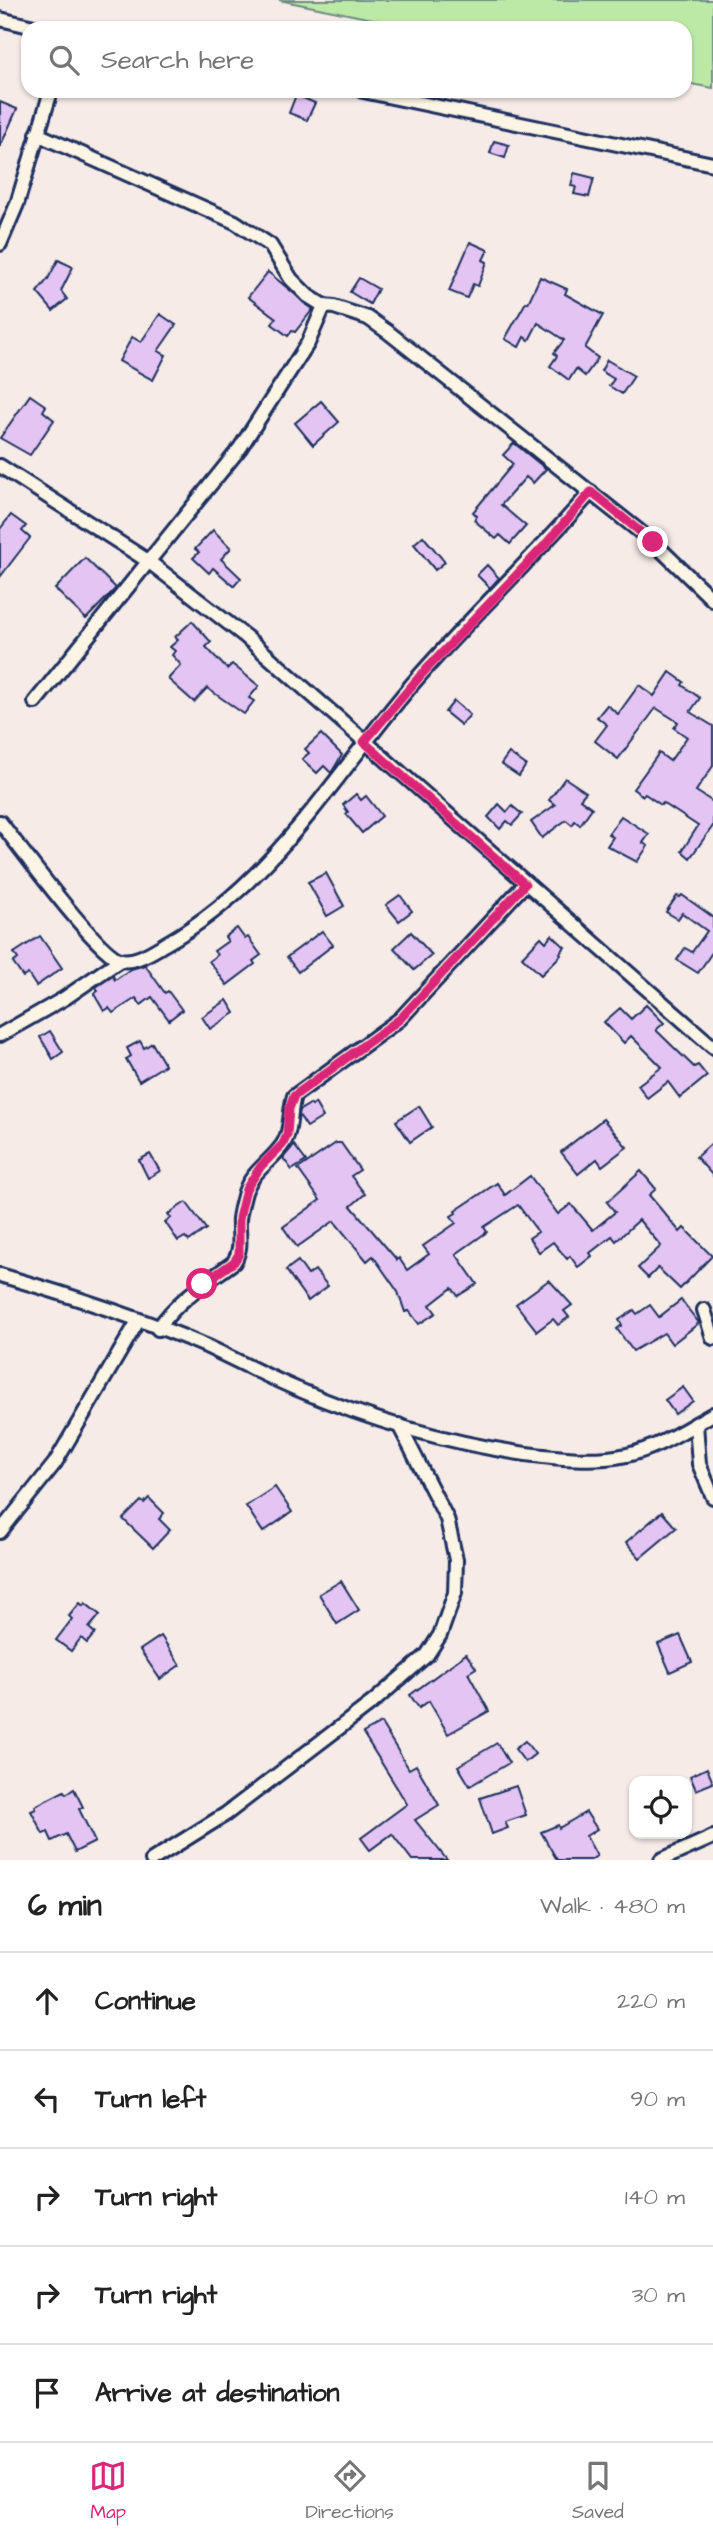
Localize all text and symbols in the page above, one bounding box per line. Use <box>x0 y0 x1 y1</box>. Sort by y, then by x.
search box <box>21 21 692 98</box>
icon: search <box>45 41 83 79</box>
text: Search here <box>101 42 254 78</box>
route end <box>637 526 668 557</box>
route start <box>186 1268 217 1299</box>
map controls <box>629 1776 692 1839</box>
button: locate <box>629 1776 692 1839</box>
text: 6 min <box>28 1885 102 1927</box>
text: Walk · 480 m <box>540 1890 685 1922</box>
icon: ahead <box>28 1982 66 2020</box>
text: Continue <box>95 1983 196 2019</box>
text: 220 m <box>617 1985 685 2017</box>
icon: left <box>28 2080 66 2118</box>
text: Turn left <box>95 2081 206 2117</box>
text: 90 m <box>630 2083 685 2115</box>
icon: right <box>28 2178 66 2216</box>
text: Turn right <box>95 2179 217 2215</box>
text: 140 m <box>625 2181 685 2213</box>
icon: right <box>28 2276 66 2314</box>
text: Turn right <box>95 2277 217 2313</box>
text: 30 m <box>632 2279 685 2311</box>
icon: arrive <box>28 2374 66 2412</box>
text: Arrive at destination <box>95 2375 340 2411</box>
tab: Map <box>89 2457 127 2526</box>
tab: Directions <box>305 2457 394 2526</box>
tab: Saved <box>572 2457 624 2526</box>

